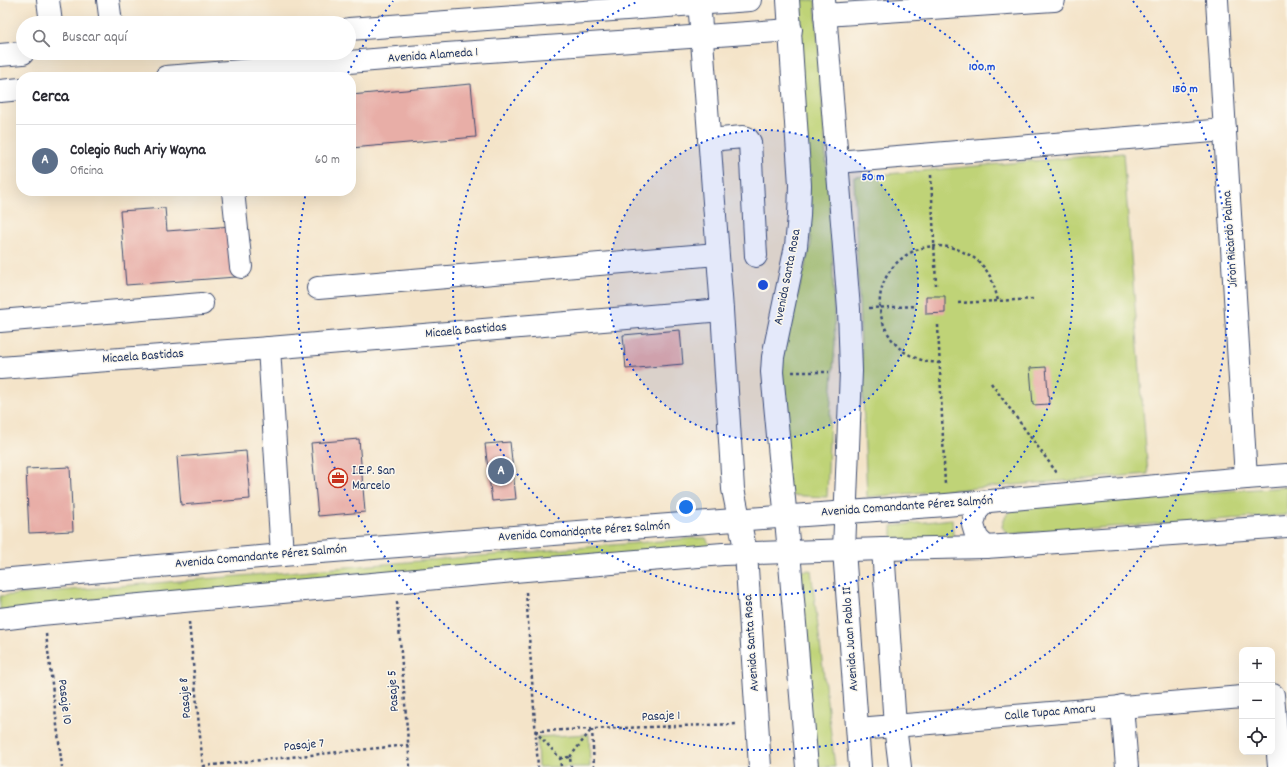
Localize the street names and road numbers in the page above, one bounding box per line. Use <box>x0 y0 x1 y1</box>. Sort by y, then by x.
street label: Avenida Alameda 1 <box>387 43 479 69</box>
street label: Jíron Ricardo Palma <box>1218 189 1244 288</box>
street label: Avenida Santa Rosa <box>769 227 807 327</box>
street label: Micaela Bastidas <box>424 318 508 344</box>
street label: Micaela Bastidas <box>102 345 184 369</box>
street label: Avenida Comandante Pérez Salmón <box>820 492 994 522</box>
street label: Avenida Comandante Pérez Salmón <box>497 517 671 547</box>
street label: Avenida Comandante Pérez Salmón <box>174 540 348 574</box>
street label: Avenida Juan Pablo II <box>838 586 864 692</box>
street label: Avenida Santa Rosa <box>739 593 765 692</box>
street label: Pasaje 5 <box>383 670 405 712</box>
street label: Pasaje 8 <box>175 677 197 719</box>
street label: Pasaje 10 <box>52 678 76 726</box>
street label: Calle Tupac Amaru <box>1004 700 1096 726</box>
street label: Pasaje 1 <box>641 707 681 727</box>
street label: Pasaje 7 <box>283 734 325 758</box>

